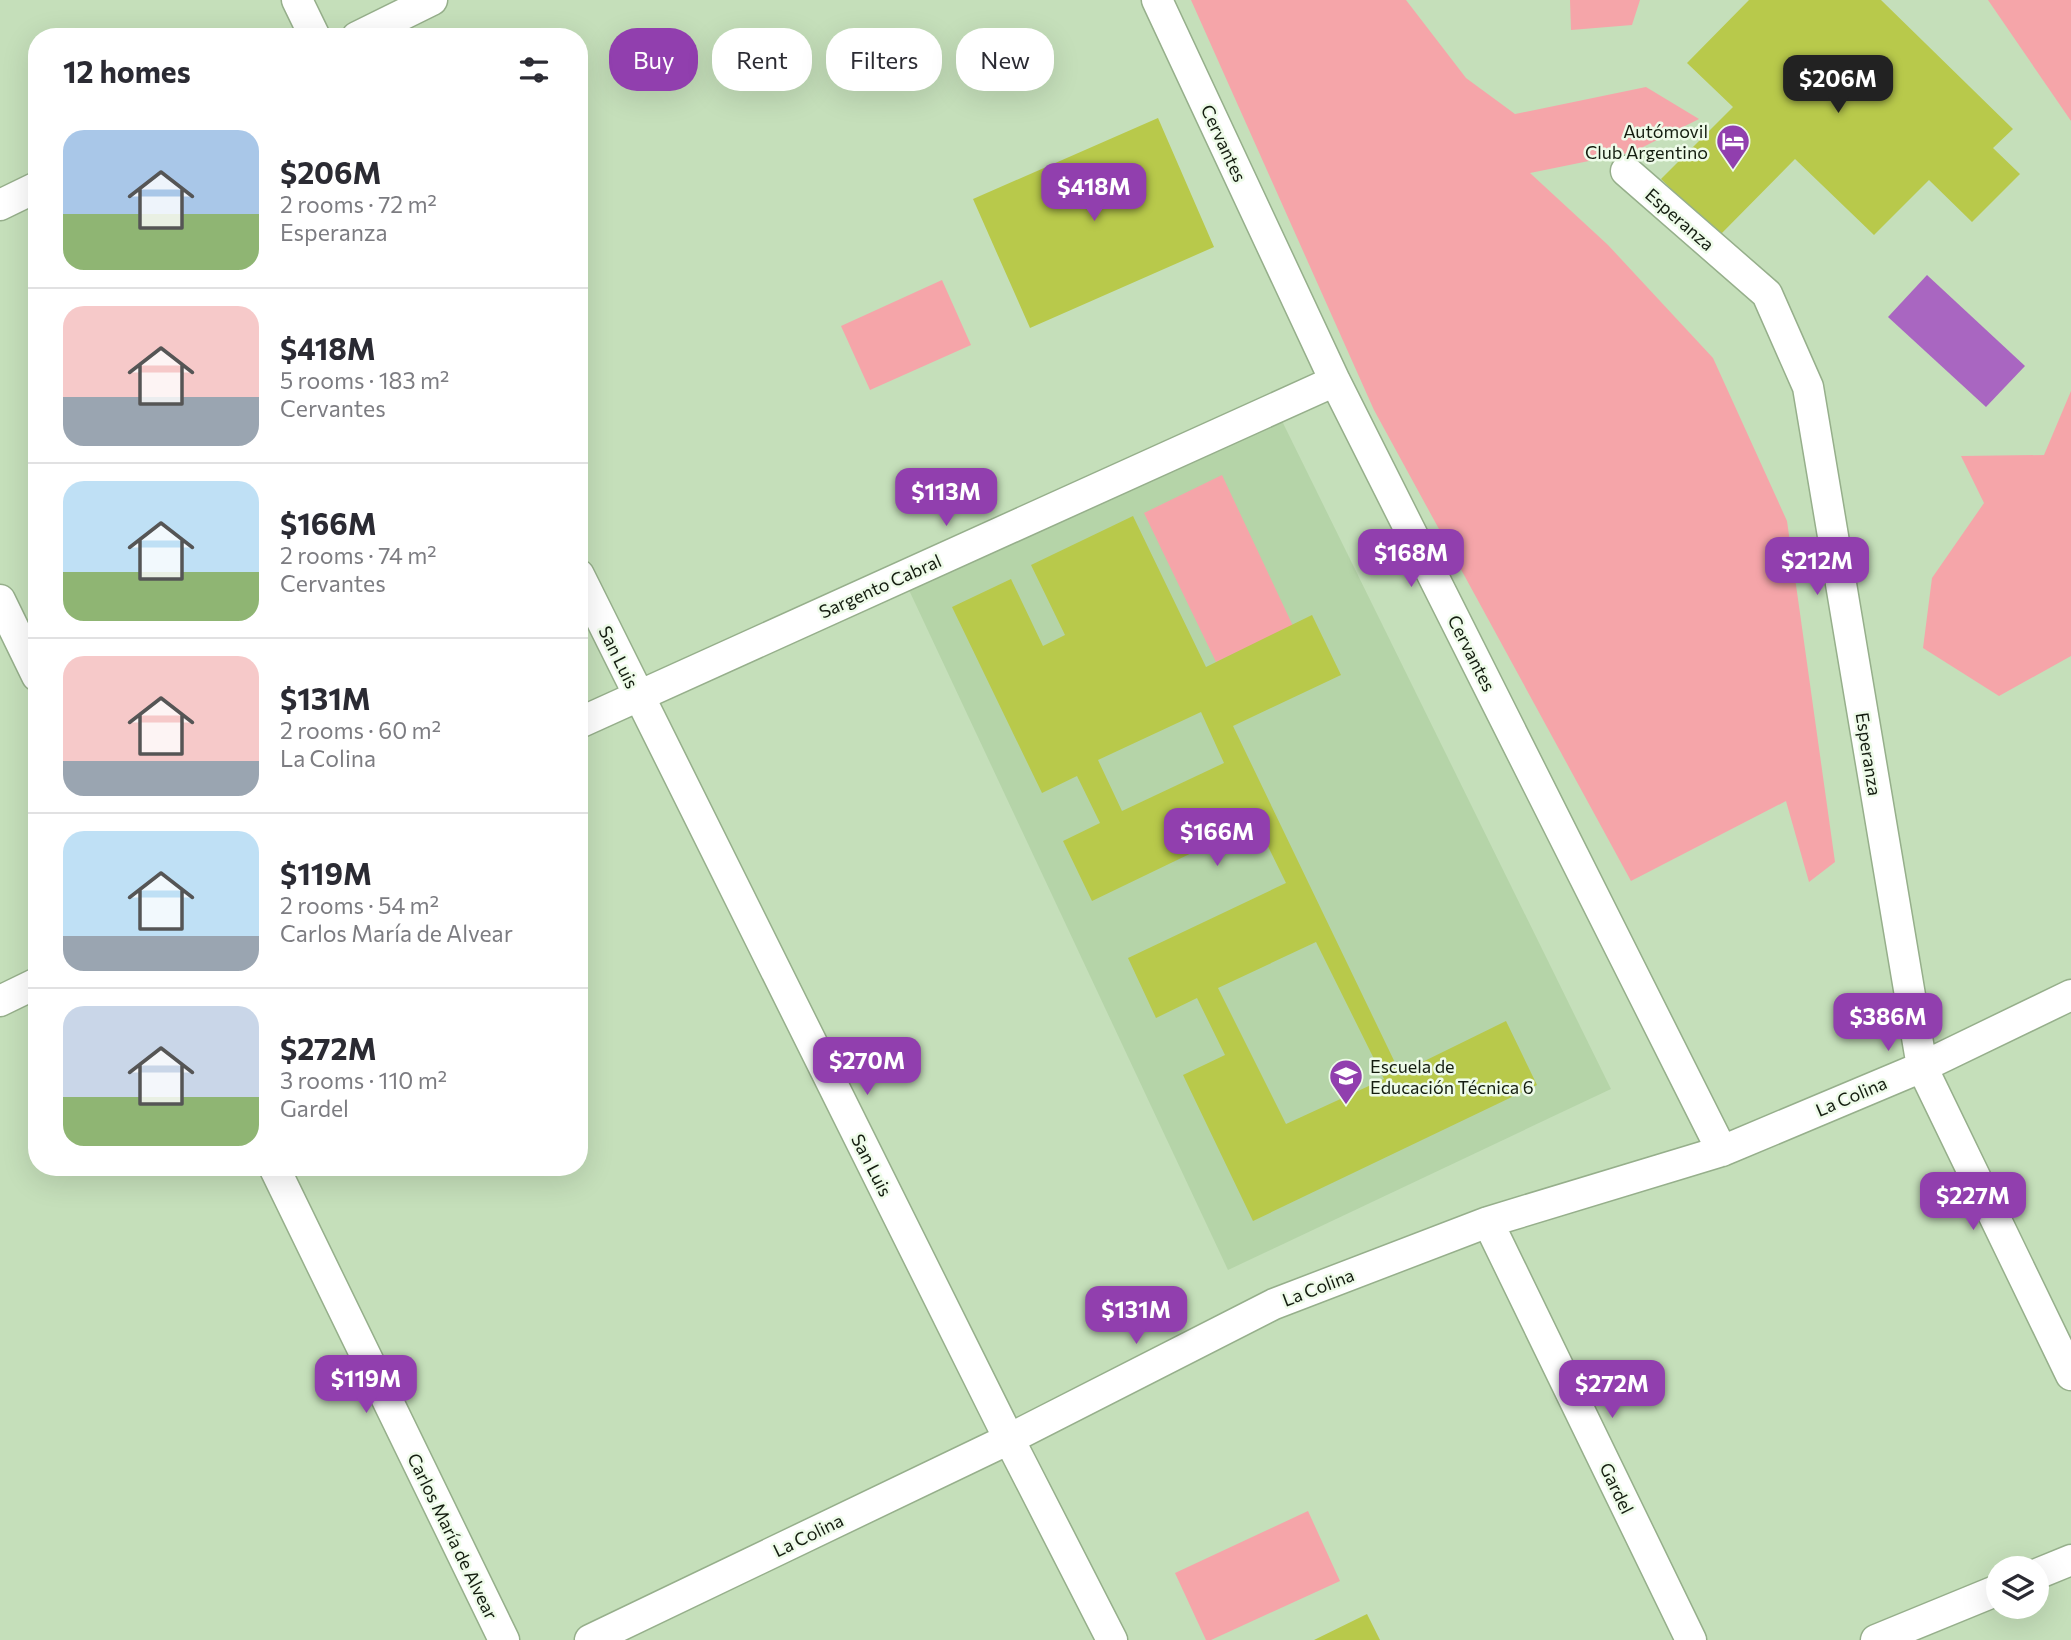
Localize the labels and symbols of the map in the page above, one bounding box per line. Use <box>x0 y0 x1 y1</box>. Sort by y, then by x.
pin: $206M <box>1789 55 1887 115</box>
street label: Cervantes <box>1197 101 1251 185</box>
place label: Autómovil Club Argentino <box>1585 120 1708 163</box>
hotel icon: Autómovil Club Argentino <box>1714 122 1752 171</box>
pin: $418M <box>1045 164 1143 223</box>
street label: Esperanza <box>1641 183 1719 255</box>
pin: $113M <box>897 468 995 528</box>
pin: $168M <box>1362 530 1460 589</box>
pin: $212M <box>1768 538 1866 597</box>
street label: Sargento Cabral <box>816 549 944 623</box>
street label: Cervantes <box>1443 611 1501 695</box>
street label: San Luis <box>594 622 644 692</box>
street label: Esperanza <box>1852 711 1886 797</box>
pin: $166M <box>1168 808 1266 868</box>
pin: $386M <box>1839 993 1937 1053</box>
pin: $270M <box>818 1038 916 1097</box>
place label: Escuela de Educación Técnica 6 <box>1370 1055 1534 1098</box>
school or university icon: Escuela de Educación Técnica 6 <box>1327 1057 1365 1106</box>
street label: La Colina <box>1812 1071 1890 1121</box>
street label: San Luis <box>847 1130 897 1200</box>
pin: $227M <box>1924 1172 2022 1232</box>
street label: La Colina <box>1279 1263 1357 1311</box>
pin: $131M <box>1087 1286 1185 1346</box>
pin: $119M <box>317 1356 415 1415</box>
pin: $272M <box>1563 1360 1661 1420</box>
street label: Carlos María de Alvear <box>403 1449 503 1623</box>
street label: Gardel <box>1595 1459 1639 1517</box>
street label: La Colina <box>769 1509 847 1561</box>

